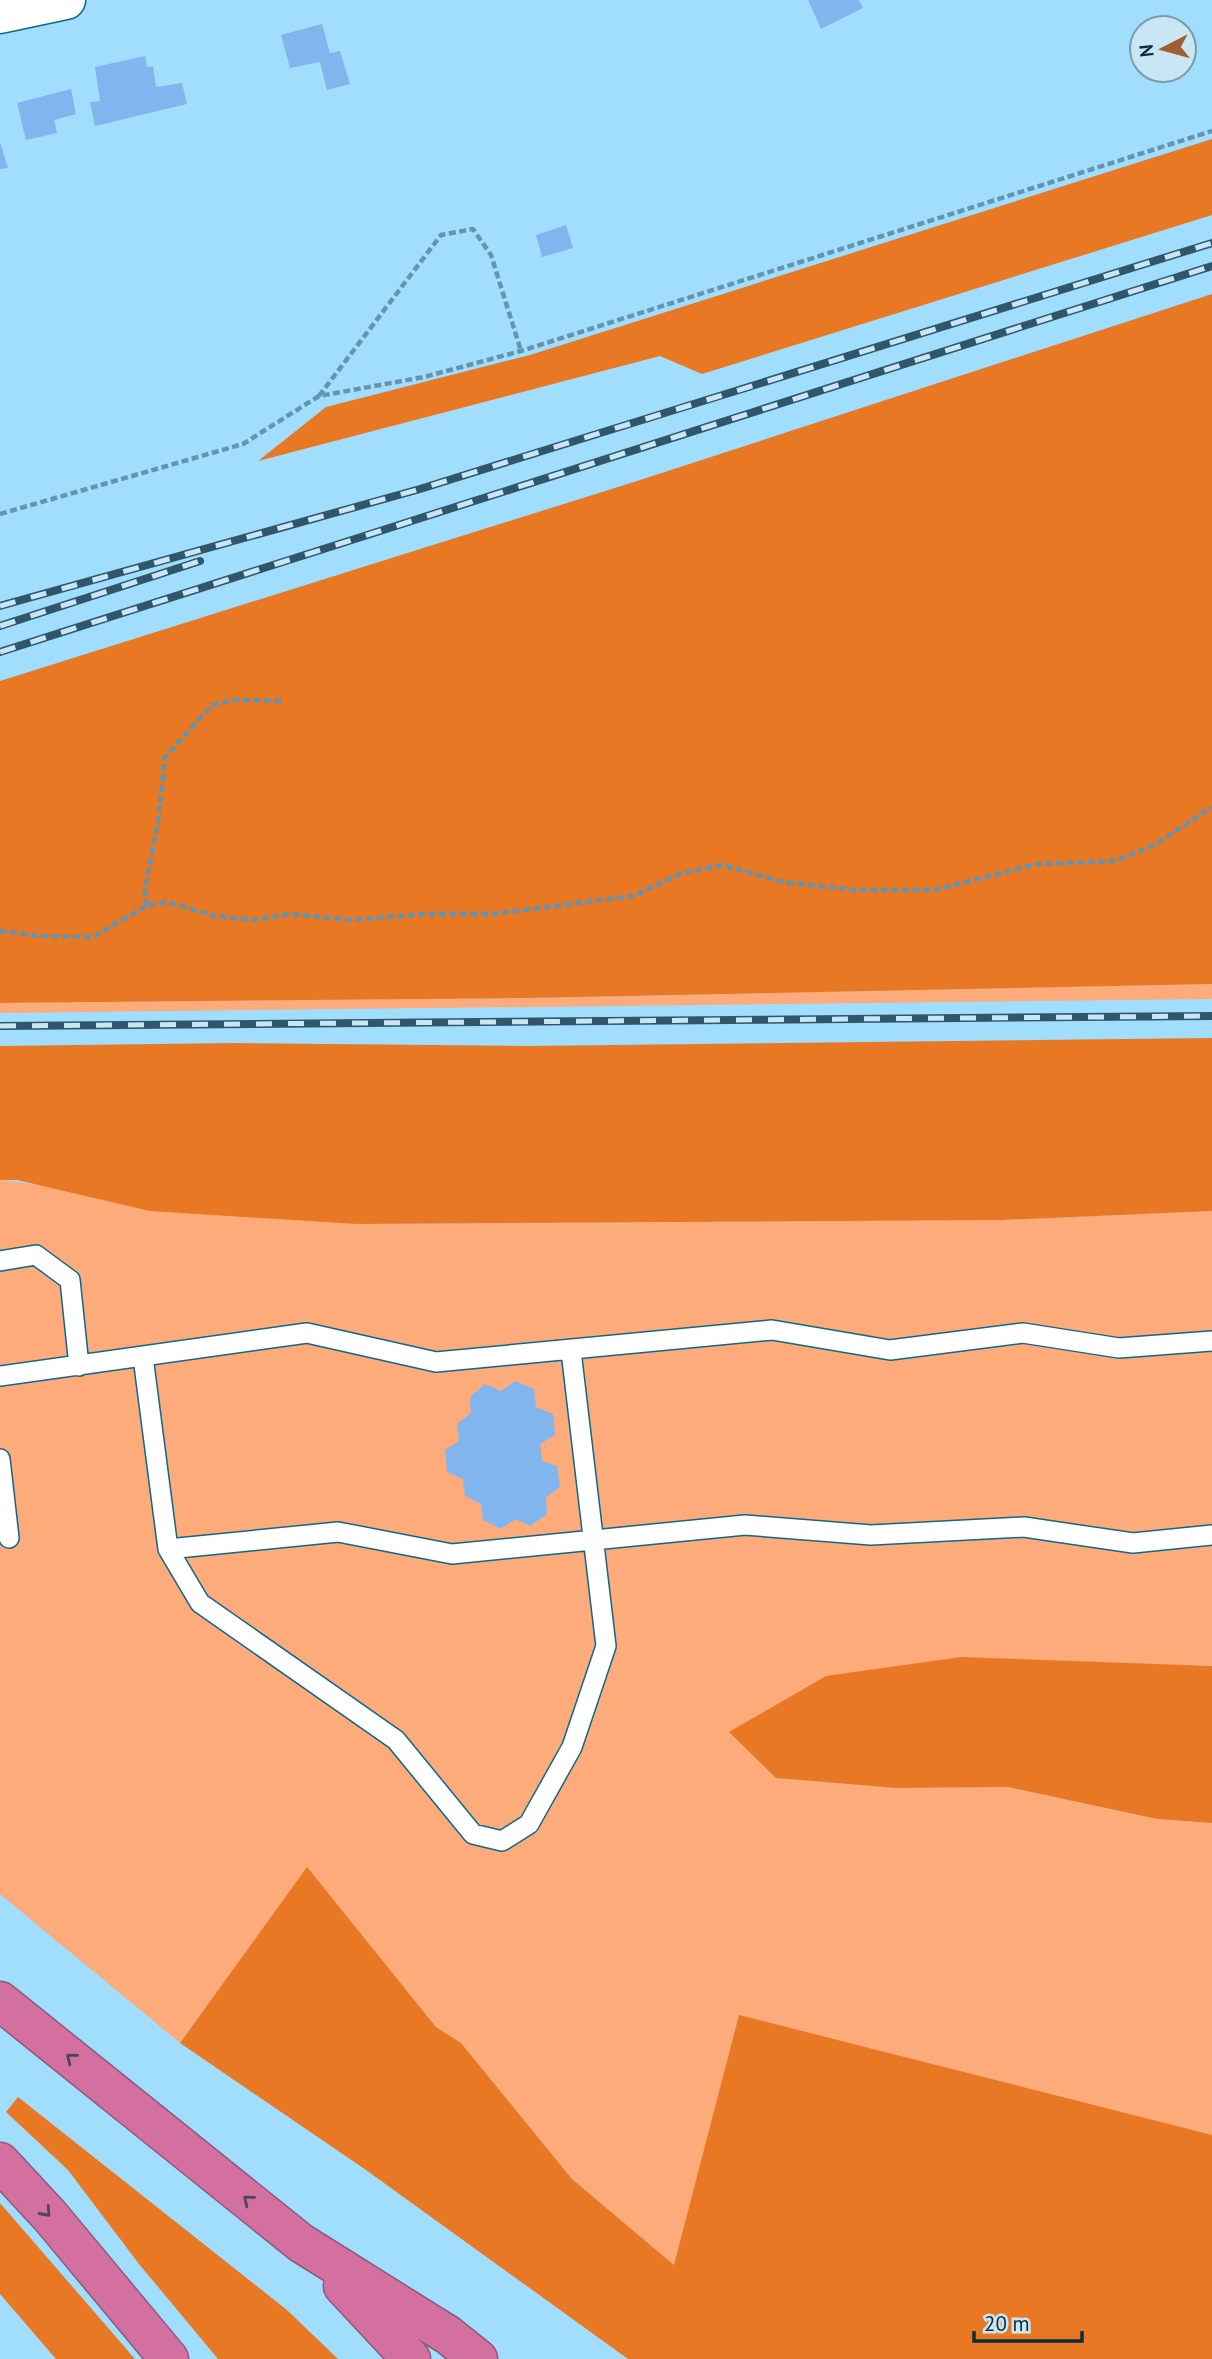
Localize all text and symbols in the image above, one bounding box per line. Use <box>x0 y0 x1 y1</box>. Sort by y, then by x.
north arrow <box>1128 14 1198 84</box>
text: N <box>1134 43 1159 58</box>
one-way arrow <box>66 2053 78 2066</box>
one-way arrow <box>244 2196 256 2209</box>
one-way arrow <box>38 2204 51 2217</box>
scale bar <box>974 2300 1082 2344</box>
text: 20 m <box>984 2310 1030 2337</box>

